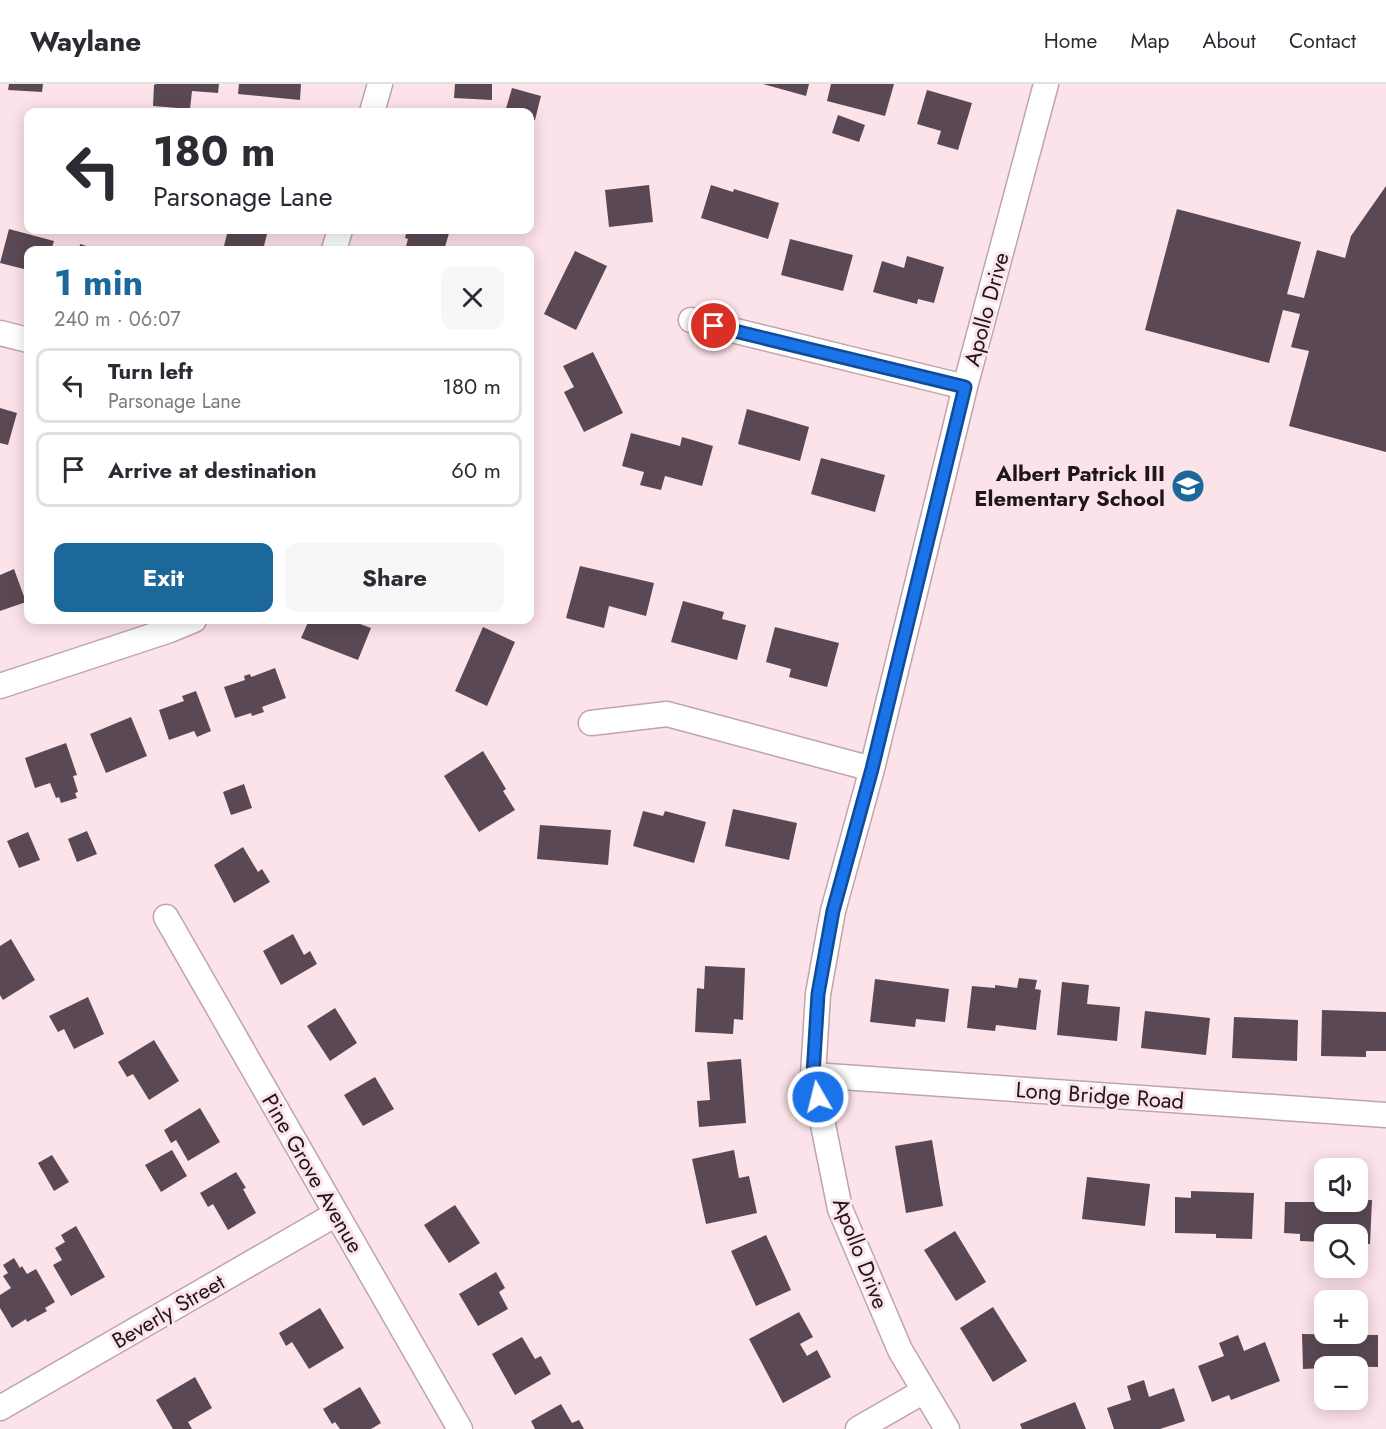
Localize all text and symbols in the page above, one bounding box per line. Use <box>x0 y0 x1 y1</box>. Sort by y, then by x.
text: Waylane <box>30 21 141 62</box>
text: Home <box>1044 26 1097 56</box>
text: Map <box>1130 26 1170 56</box>
text: About <box>1203 26 1256 56</box>
text: Contact <box>1289 26 1356 56</box>
text: 180 m <box>153 121 276 182</box>
icon: left <box>54 132 132 210</box>
text: Parsonage Lane <box>153 177 333 216</box>
street label: Apollo Drive <box>955 248 1017 370</box>
text: 1 min <box>54 256 143 308</box>
button: close <box>441 266 504 329</box>
pin <box>688 300 739 351</box>
text: 240 m · 06:07 <box>54 305 181 334</box>
icon: arrive <box>697 309 730 342</box>
text: Turn left <box>108 355 193 387</box>
icon: left <box>57 369 90 402</box>
text: 180 m <box>442 370 501 402</box>
text: Parsonage Lane <box>108 387 241 416</box>
icon: arrive <box>57 453 90 486</box>
text: Arrive at destination <box>108 454 317 486</box>
text: 60 m <box>451 454 501 486</box>
place label: Albert Patrick III Elementary School <box>974 457 1165 514</box>
school or university icon: Albert Patrick III Elementary School <box>1170 468 1206 504</box>
button: Exit <box>54 543 273 612</box>
button: Share <box>285 543 504 612</box>
position arrow <box>786 1065 850 1129</box>
street label: Long Bridge Road <box>1015 1073 1185 1117</box>
street label: Pine Grove Avenue <box>254 1087 372 1259</box>
map controls <box>1314 1158 1368 1410</box>
button: sound <box>1314 1158 1368 1212</box>
street label: Apollo Drive <box>825 1193 897 1313</box>
button: search <box>1314 1224 1368 1278</box>
street label: Beverly Street <box>106 1265 231 1356</box>
button: + <box>1314 1290 1368 1344</box>
button: − <box>1314 1356 1368 1410</box>

